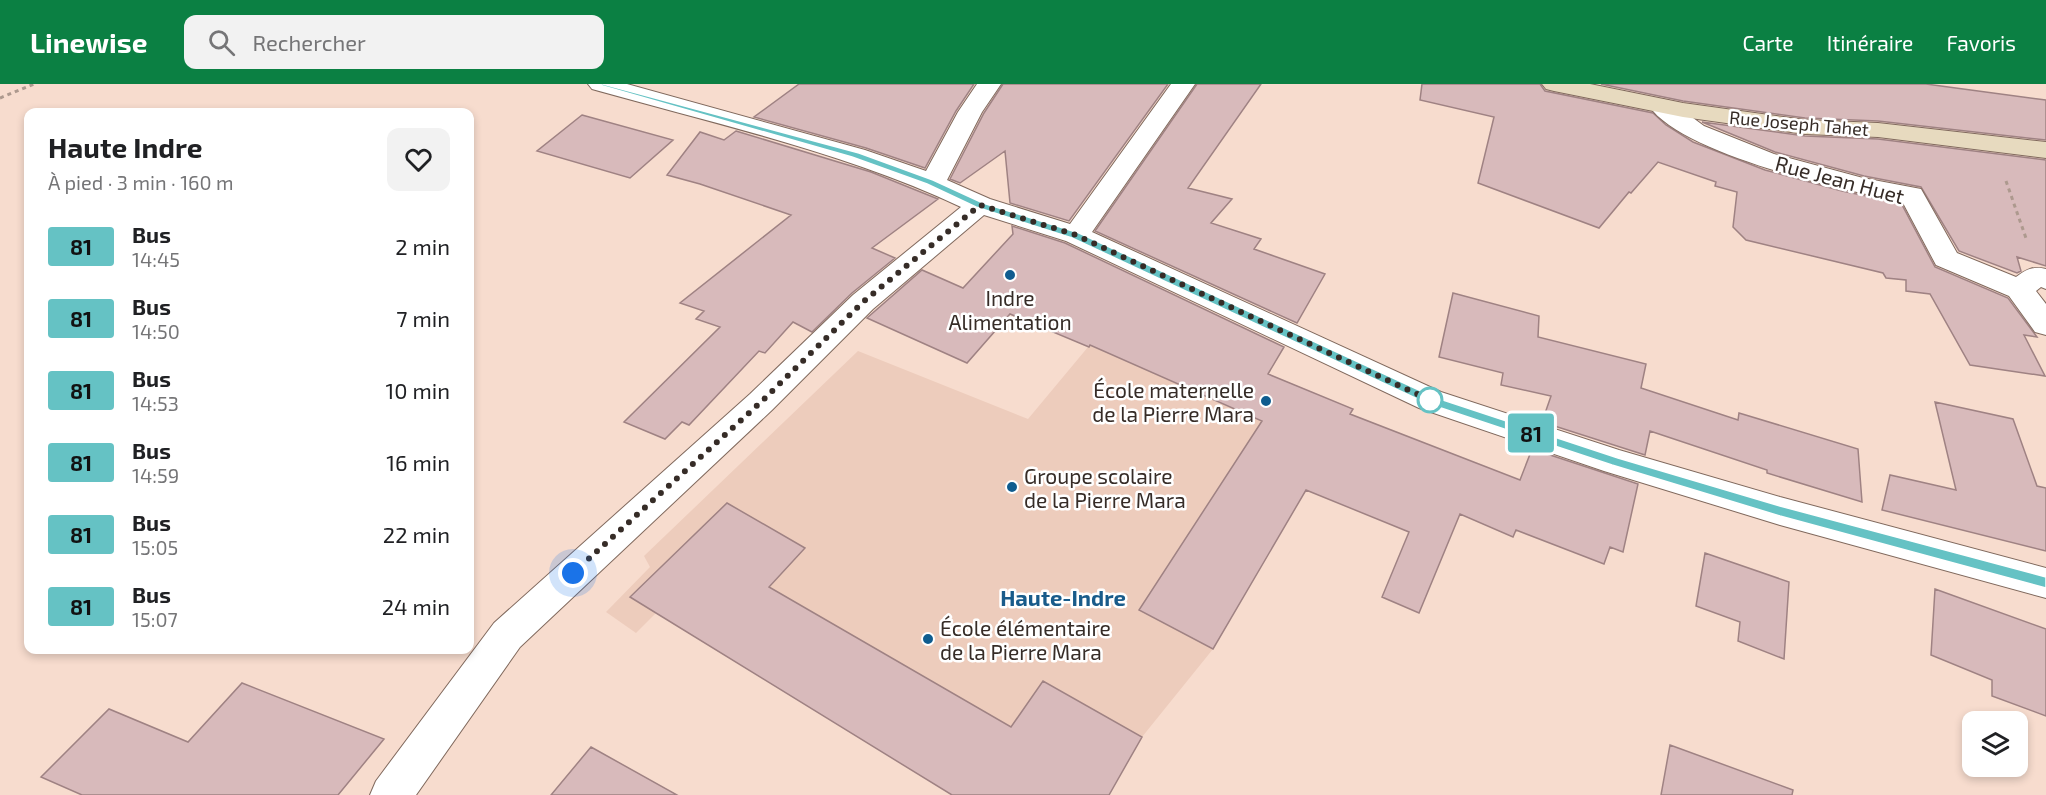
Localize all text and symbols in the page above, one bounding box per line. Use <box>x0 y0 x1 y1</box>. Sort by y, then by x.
search box <box>184 15 604 69</box>
text: Linewise <box>30 25 148 59</box>
icon: search <box>205 26 238 59</box>
text: Rechercher <box>253 29 366 55</box>
text: Carte <box>1742 30 1794 55</box>
text: Itinéraire <box>1827 30 1913 55</box>
text: Favoris <box>1946 30 2016 55</box>
street label: Rue Joseph Tahet <box>1728 106 1870 140</box>
button: heart <box>387 128 450 191</box>
text: Haute Indre <box>48 130 202 164</box>
street label: Rue Jean Huet <box>1773 150 1907 208</box>
text: À pied · 3 min · 160 m <box>48 170 234 194</box>
text: Bus <box>132 221 171 247</box>
text: 2 min <box>395 233 450 259</box>
text: 81 <box>70 234 92 259</box>
text: 14:45 <box>132 247 180 271</box>
marker: Indre Alimentation <box>1003 268 1017 282</box>
place label: Indre Alimentation <box>948 285 1072 334</box>
text: Bus <box>132 293 171 319</box>
text: 7 min <box>396 305 450 331</box>
text: 81 <box>70 306 92 331</box>
text: 14:50 <box>132 319 180 343</box>
text: Bus <box>132 365 171 391</box>
text: 10 min <box>386 377 450 403</box>
place label: École maternelle de la Pierre Mara <box>1092 377 1254 426</box>
text: 81 <box>70 378 92 403</box>
unlabelled marker <box>1417 387 1443 413</box>
text: 14:53 <box>132 391 179 415</box>
marker: École maternelle de la Pierre Mara <box>1259 394 1273 408</box>
line badge: 81 <box>1504 414 1558 452</box>
text: 81 <box>1520 421 1542 446</box>
text: Bus <box>132 437 171 463</box>
text: 16 min <box>386 449 450 475</box>
text: 81 <box>70 450 92 475</box>
text: 14:59 <box>132 463 179 487</box>
place label: Groupe scolaire de la Pierre Mara <box>1024 463 1186 512</box>
marker: Groupe scolaire de la Pierre Mara <box>1005 480 1019 494</box>
text: Bus <box>132 509 171 535</box>
text: 22 min <box>383 521 450 547</box>
text: 81 <box>70 522 92 547</box>
text: 15:05 <box>132 535 178 559</box>
your location <box>558 558 588 588</box>
text: Bus <box>132 581 171 607</box>
district label: Haute-Indre <box>1000 584 1126 610</box>
text: 24 min <box>382 593 450 619</box>
text: 81 <box>70 594 92 619</box>
text: 15:07 <box>132 607 178 631</box>
place label: École élémentaire de la Pierre Mara <box>940 615 1111 664</box>
marker: École élémentaire de la Pierre Mara <box>921 632 935 646</box>
map controls <box>1962 711 2028 777</box>
button: layers <box>1962 711 2028 777</box>

